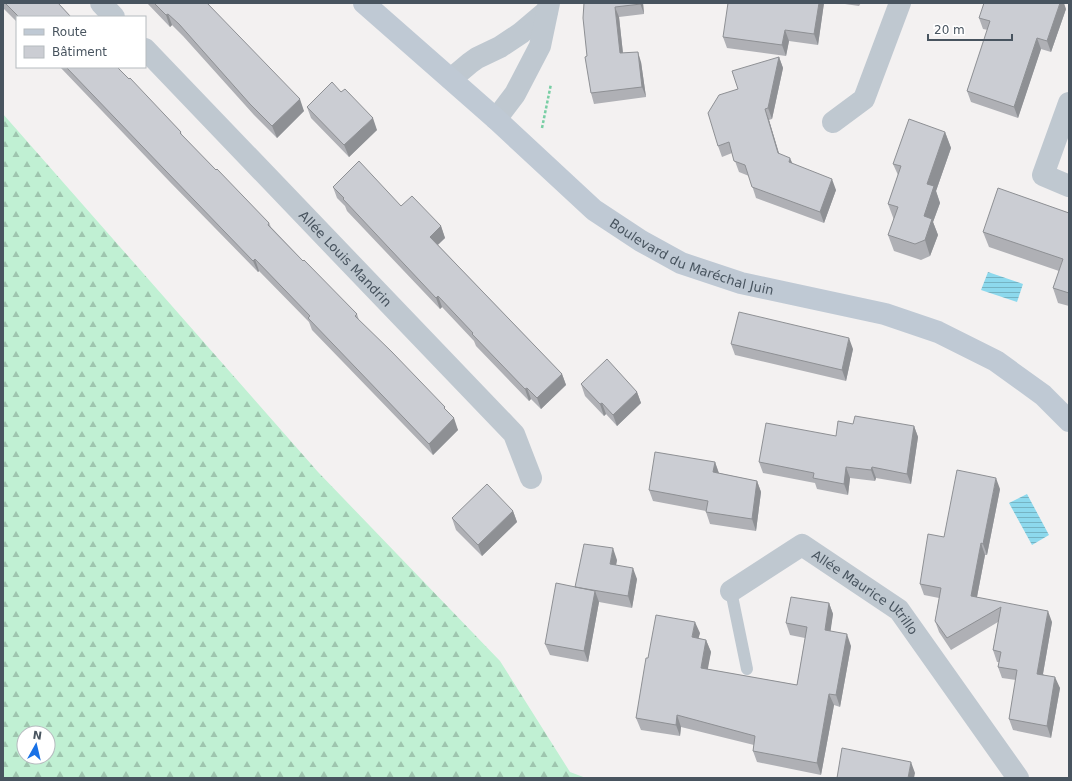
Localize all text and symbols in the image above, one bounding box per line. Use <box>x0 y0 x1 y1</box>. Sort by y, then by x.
legend <box>16 16 146 68</box>
scale bar <box>928 16 1012 42</box>
text: 20 m <box>934 23 965 37</box>
text: Route <box>52 25 87 39</box>
text: Bâtiment <box>52 45 107 59</box>
street label: Allée Louis Mandrin <box>296 208 395 310</box>
street label: Boulevard du Maréchal Juin <box>607 215 775 298</box>
street label: Allée Maurice Utrillo <box>809 547 921 638</box>
north arrow <box>16 725 56 765</box>
text: N <box>32 729 43 743</box>

